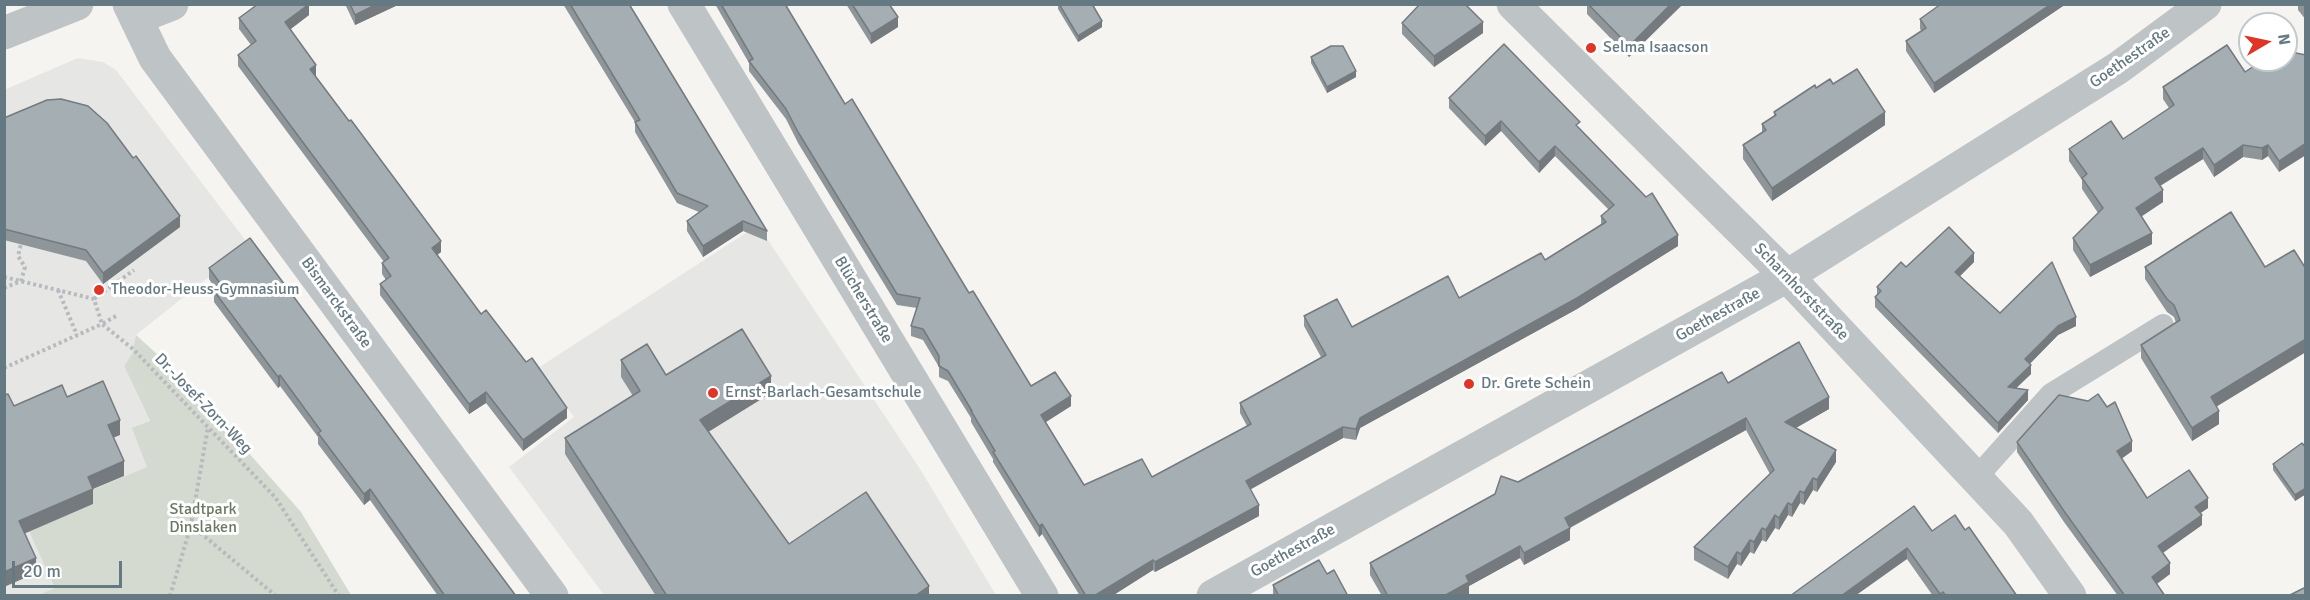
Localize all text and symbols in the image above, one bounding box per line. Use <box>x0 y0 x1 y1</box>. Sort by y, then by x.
north arrow <box>2238 12 2298 72</box>
street label: Goethestraße <box>2086 23 2174 93</box>
text: N <box>2273 32 2295 47</box>
place label: Selma Isaacson <box>1603 38 1708 58</box>
marker: Selma Isaacson <box>1584 41 1598 55</box>
street label: Scharnhorststraße <box>1750 239 1852 345</box>
street label: Blücherstraße <box>830 253 896 347</box>
street label: Bismarckstraße <box>297 254 375 352</box>
place label: Theodor-Heuss-Gymnasium <box>111 280 299 300</box>
marker: Theodor-Heuss-Gymnasium <box>92 283 106 297</box>
street label: Goethestraße <box>1672 284 1764 346</box>
street label: Dr.-Josef-Zorn-Weg <box>150 350 256 458</box>
place label: Dr. Grete Schein <box>1481 374 1591 394</box>
marker: Dr. Grete Schein <box>1462 377 1476 391</box>
place label: Ernst-Barlach-Gesamtschule <box>725 383 921 403</box>
marker: Ernst-Barlach-Gesamtschule <box>706 386 720 400</box>
park label: Stadtpark Dinslaken <box>169 500 237 538</box>
street label: Goethestraße <box>1247 520 1339 582</box>
scale bar <box>15 549 124 587</box>
text: 20 m <box>23 560 61 582</box>

